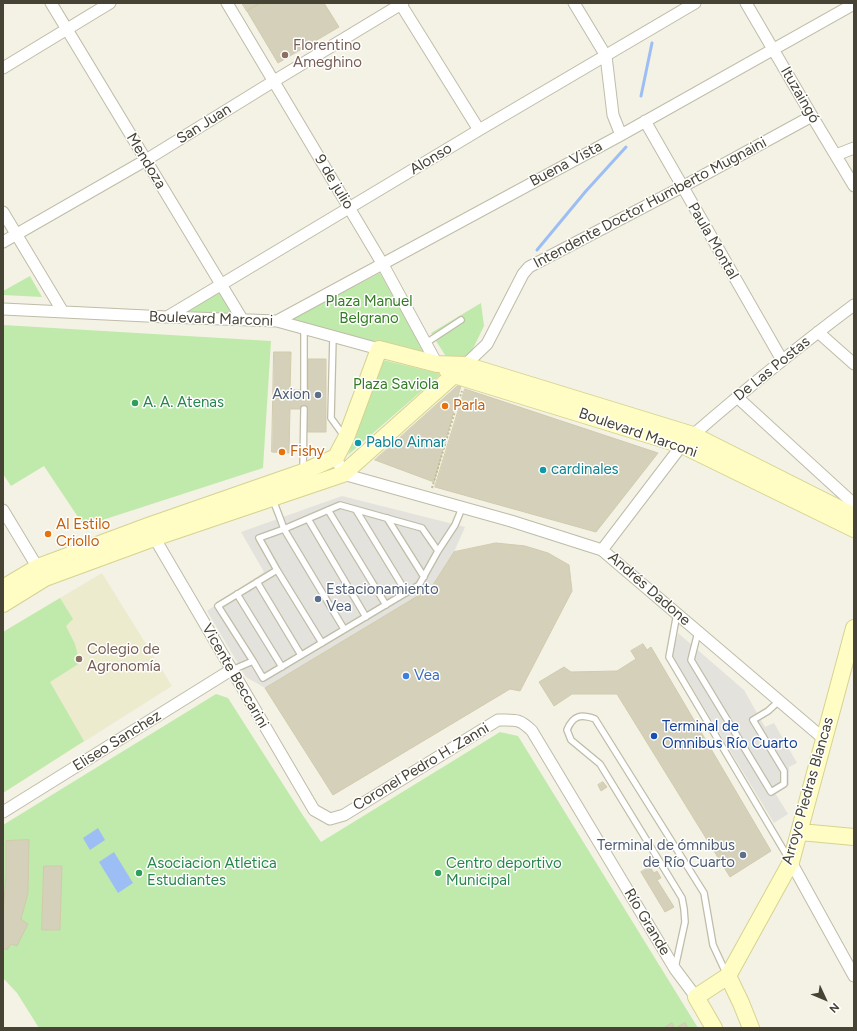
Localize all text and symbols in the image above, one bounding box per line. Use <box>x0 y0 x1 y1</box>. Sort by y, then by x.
place label: Florentino Ameghino <box>293 37 362 72</box>
marker: Florentino Ameghino <box>280 50 290 60</box>
street label: Ituzaingó <box>777 63 823 127</box>
street label: San Juan <box>173 100 235 148</box>
street label: Mendoza <box>122 130 170 192</box>
street label: Intendente Doctor Humberto Mugnaini <box>530 134 770 272</box>
street label: Buena Vista <box>527 137 605 191</box>
street label: Alonso <box>407 139 455 179</box>
street label: 9 de julio <box>311 151 357 213</box>
street label: Paula Montal <box>684 199 742 283</box>
park label: Plaza Manuel Belgrano <box>326 293 412 328</box>
street label: Boulevard Marconi <box>149 308 273 330</box>
street label: De Las Postas <box>730 333 814 405</box>
park label: Plaza Saviola <box>353 376 439 394</box>
place label: Axion <box>272 386 310 404</box>
marker: Axion <box>313 390 323 400</box>
place label: A. A. Atenas <box>143 394 224 412</box>
place label: Parla <box>453 397 485 415</box>
marker: A. A. Atenas <box>130 398 140 408</box>
marker: Parla <box>440 401 450 411</box>
street label: Boulevard Marconi <box>576 404 700 462</box>
place label: Pablo Aimar <box>366 434 446 452</box>
marker: Pablo Aimar <box>353 438 363 448</box>
place label: Fishy <box>290 443 325 461</box>
marker: Fishy <box>277 447 287 457</box>
place label: cardinales <box>551 461 619 479</box>
marker: cardinales <box>538 465 548 475</box>
place label: Al Estilo Criollo <box>56 516 110 551</box>
marker: Al Estilo Criollo <box>43 529 53 539</box>
street label: Andrés Dadone <box>604 548 694 630</box>
place label: Estacionamiento Vea <box>326 581 439 616</box>
marker: Estacionamiento Vea <box>313 594 323 604</box>
street label: Vicente Beccarini <box>198 621 272 731</box>
place label: Colegio de Agronomía <box>87 641 161 676</box>
marker: Colegio de Agronomía <box>74 654 84 664</box>
place label: Vea <box>414 667 440 685</box>
marker: Vea <box>401 671 411 681</box>
street label: Eliseo Sanchez <box>70 707 164 775</box>
street label: Arroyo Piedras Blancas <box>778 715 838 867</box>
place label: Terminal de Omnibus Río Cuarto <box>662 718 798 753</box>
street label: Coronel Pedro H. Zanni <box>350 719 492 815</box>
marker: Terminal de Omnibus Río Cuarto <box>649 731 659 741</box>
place label: Terminal de ómnibus de Río Cuarto <box>597 837 735 872</box>
marker: Terminal de ómnibus de Río Cuarto <box>738 850 748 860</box>
place label: Asociacion Atletica Estudiantes <box>147 855 277 890</box>
place label: Centro deportivo Municipal <box>446 855 562 890</box>
marker: Asociacion Atletica Estudiantes <box>134 868 144 878</box>
marker: Centro deportivo Municipal <box>433 868 443 878</box>
street label: Río Grande <box>620 885 674 959</box>
north arrow <box>805 979 845 1019</box>
text: N <box>826 1000 842 1015</box>

